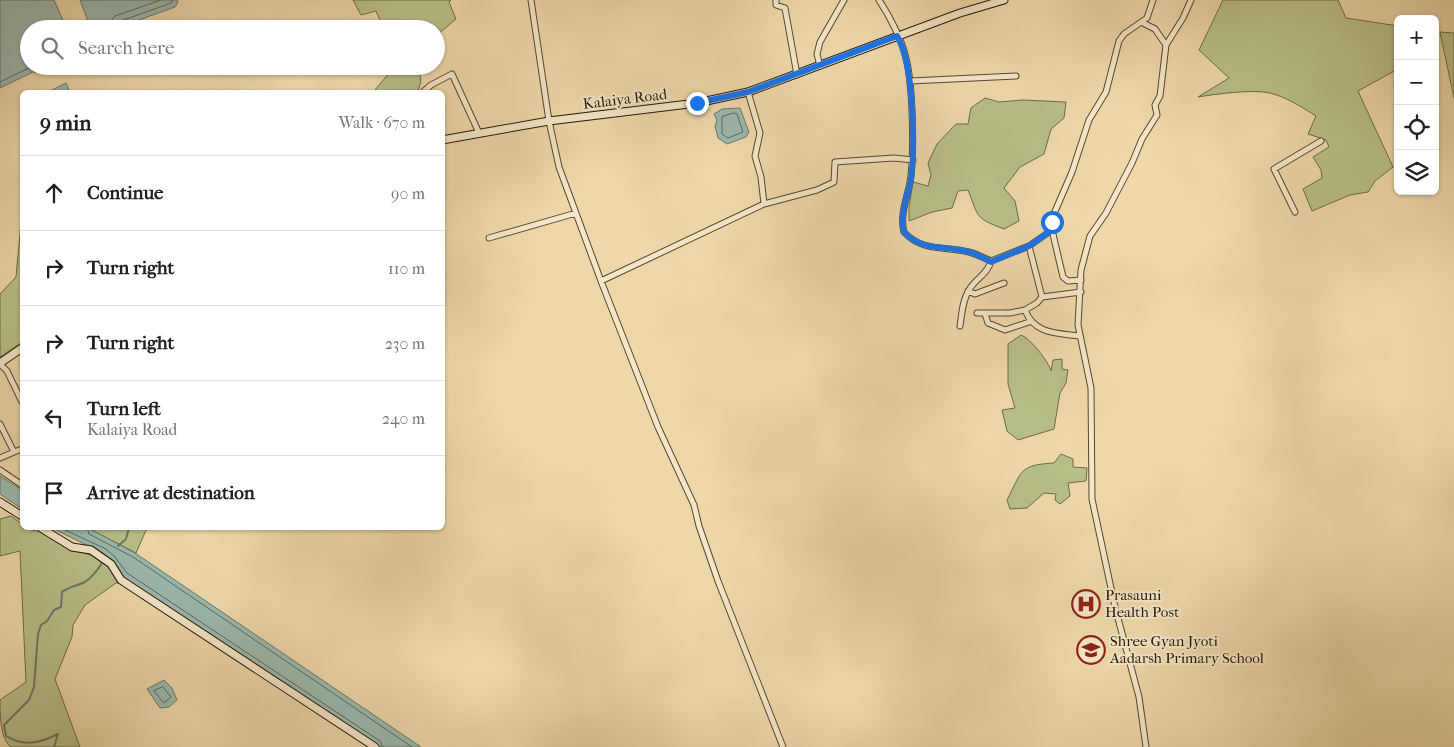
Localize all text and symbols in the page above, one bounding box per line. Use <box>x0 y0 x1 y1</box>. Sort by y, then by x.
map controls <box>1394 15 1439 195</box>
button: + <box>1394 15 1439 60</box>
search box <box>20 20 445 75</box>
icon: search <box>38 34 66 62</box>
text: Search here <box>78 37 174 59</box>
button: − <box>1394 60 1439 105</box>
street label: Kalaiya Road <box>582 85 669 113</box>
route end <box>686 92 709 115</box>
button: locate <box>1394 105 1439 150</box>
text: 9 min <box>40 111 91 135</box>
text: Walk · 670 m <box>338 113 425 132</box>
button: layers <box>1394 150 1439 195</box>
icon: ahead <box>40 179 68 207</box>
text: Continue <box>87 182 163 204</box>
text: 90 m <box>391 184 425 203</box>
route start <box>1041 211 1064 234</box>
icon: right <box>40 254 68 282</box>
text: Turn right <box>87 257 174 279</box>
text: 110 m <box>388 259 425 278</box>
icon: right <box>40 329 68 357</box>
text: Turn right <box>87 332 174 354</box>
text: 230 m <box>385 334 425 353</box>
text: Turn left <box>87 398 161 420</box>
icon: left <box>40 404 68 432</box>
text: 240 m <box>382 409 425 428</box>
text: Kalaiya Road <box>87 420 177 439</box>
icon: arrive <box>40 479 68 507</box>
text: Arrive at destination <box>87 482 255 504</box>
place label: Prasauni Health Post <box>1105 586 1180 621</box>
hospital icon: Prasauni Health Post <box>1071 589 1101 619</box>
place label: Shree Gyan Jyoti Aadarsh Primary School <box>1109 632 1264 667</box>
school or university icon: Shree Gyan Jyoti Aadarsh Primary School <box>1076 635 1106 665</box>

